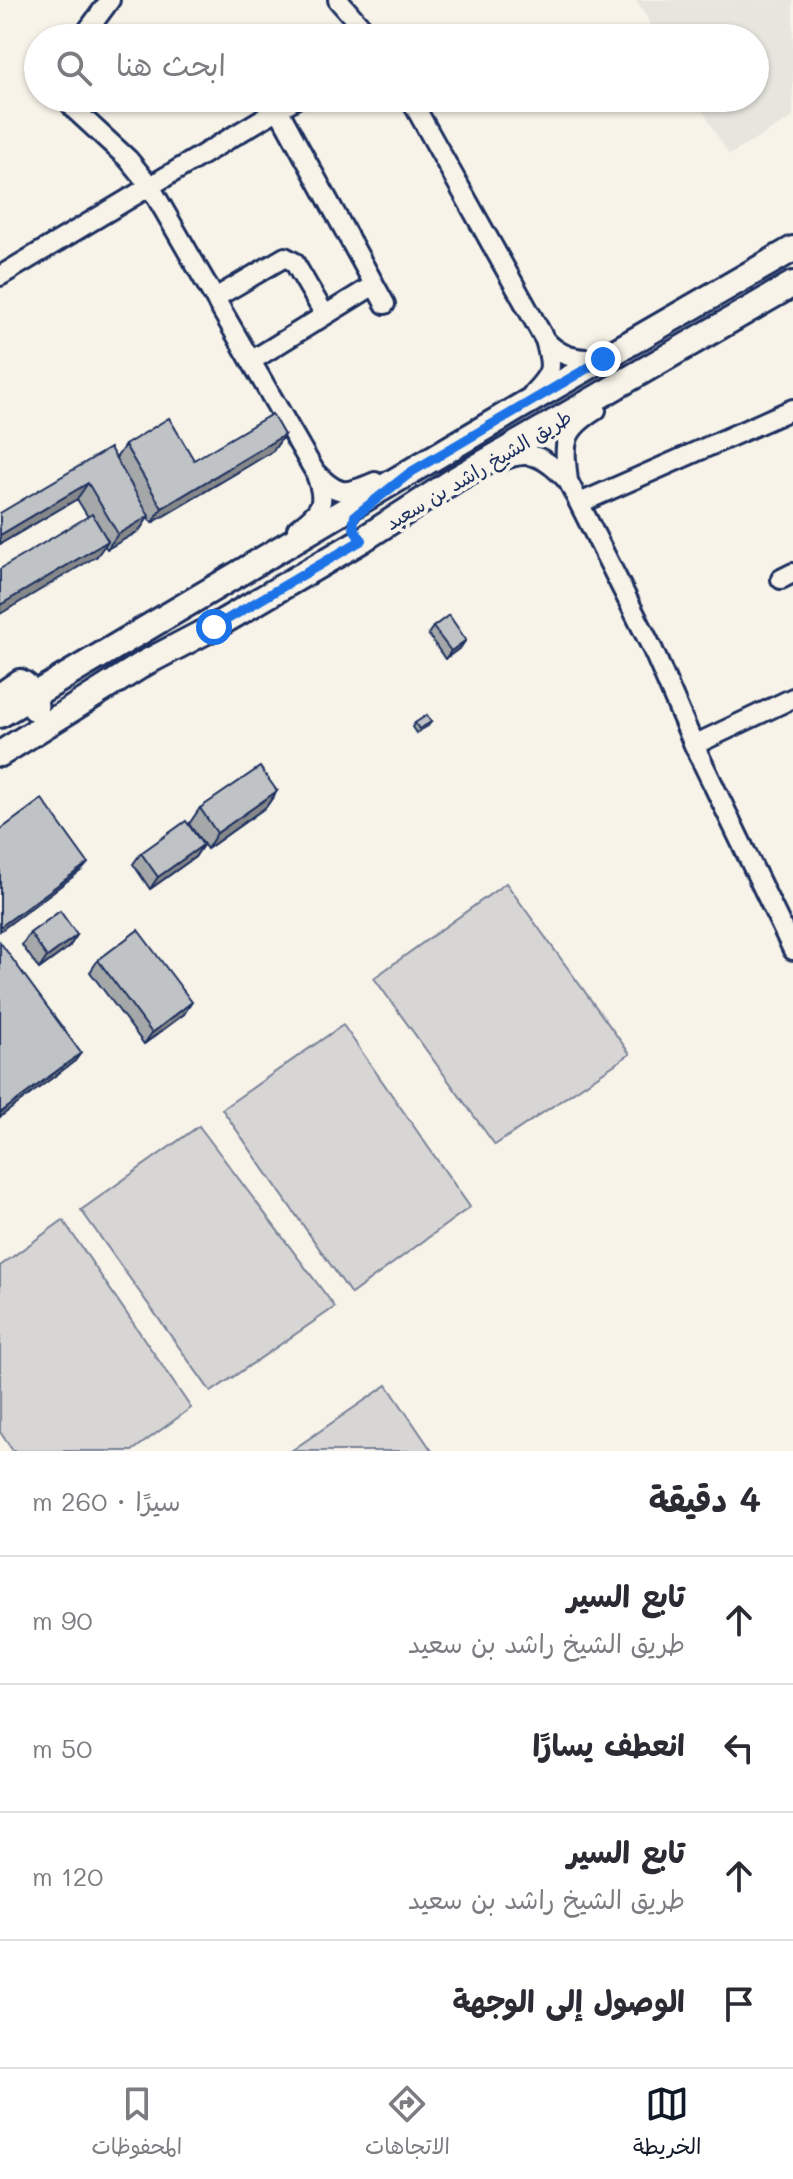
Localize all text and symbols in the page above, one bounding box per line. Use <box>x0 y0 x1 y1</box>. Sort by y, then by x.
search box <box>24 24 769 112</box>
text: ابحث هنا <box>116 44 226 84</box>
icon: search <box>52 46 96 90</box>
route end <box>585 341 621 377</box>
street label: طريق الشيخ راشد بن سعيد <box>380 403 577 537</box>
route start <box>196 609 232 645</box>
text: 4 دقيقة <box>649 1476 761 1521</box>
text: سيرًا · 260 m <box>32 1484 181 1518</box>
text: تابع السير <box>567 1575 685 1615</box>
icon: ahead <box>717 1598 761 1642</box>
text: 90 m <box>32 1603 92 1637</box>
text: طريق الشيخ راشد بن سعيد <box>408 1626 685 1660</box>
text: انعطف يسارًا <box>532 1724 685 1764</box>
icon: left <box>717 1726 761 1770</box>
text: 50 m <box>32 1731 92 1765</box>
text: تابع السير <box>567 1831 685 1871</box>
icon: ahead <box>717 1854 761 1898</box>
text: 120 m <box>32 1859 103 1893</box>
text: طريق الشيخ راشد بن سعيد <box>408 1882 685 1916</box>
text: الوصول إلى الوجهة <box>452 1980 685 2020</box>
icon: arrive <box>717 1982 761 2026</box>
tab: المحفوظات <box>91 2082 182 2166</box>
tab: الاتجاهات <box>365 2082 450 2166</box>
tab: الخريطة <box>633 2082 702 2166</box>

